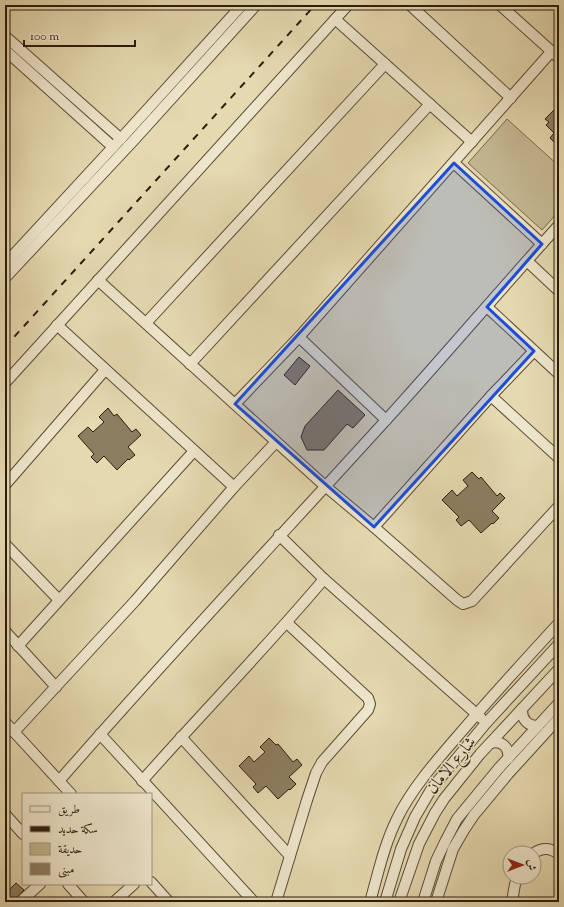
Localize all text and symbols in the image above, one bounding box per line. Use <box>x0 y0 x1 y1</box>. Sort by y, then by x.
scale bar <box>24 22 135 48</box>
text: 100 m <box>30 28 59 46</box>
street label: شارع الامان <box>421 732 483 800</box>
legend <box>22 793 152 885</box>
text: طريق <box>58 801 80 819</box>
text: سكة حديد <box>58 821 98 839</box>
text: حديقة <box>58 841 82 859</box>
north arrow <box>502 845 542 885</box>
text: ش <box>523 860 539 871</box>
text: مبنى <box>58 861 74 879</box>

